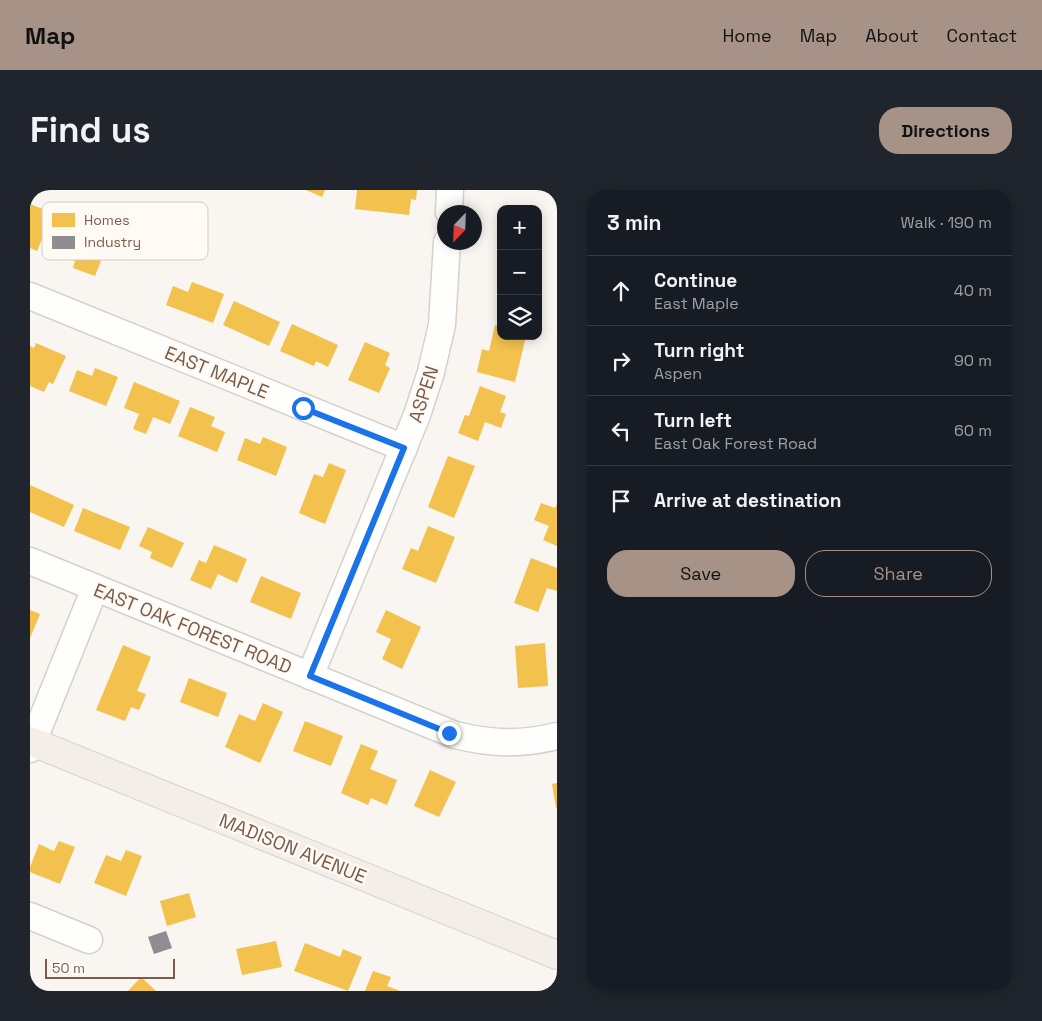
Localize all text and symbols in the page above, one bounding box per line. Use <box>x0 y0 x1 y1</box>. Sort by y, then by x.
text: Map <box>25 20 75 51</box>
text: Home <box>723 24 772 47</box>
text: Map <box>800 24 837 47</box>
text: About <box>865 24 919 47</box>
text: Contact <box>947 24 1017 47</box>
button: Directions <box>879 107 1012 154</box>
text: Find us <box>30 108 151 152</box>
legend <box>42 202 208 260</box>
north arrow <box>437 205 482 250</box>
map controls <box>497 205 542 340</box>
button: + <box>497 205 542 250</box>
text: 3 min <box>607 209 662 236</box>
text: Homes <box>84 211 130 229</box>
text: Walk · 190 m <box>901 212 992 233</box>
text: Industry <box>84 233 141 251</box>
button: − <box>497 250 542 295</box>
text: Continue <box>654 268 737 293</box>
icon: ahead <box>607 277 635 305</box>
text: 40 m <box>954 280 992 301</box>
text: East Maple <box>654 293 739 314</box>
button: layers <box>497 295 542 340</box>
text: Turn right <box>654 338 744 363</box>
street label: EAST MAPLE <box>161 340 273 405</box>
icon: right <box>607 347 635 375</box>
text: 90 m <box>954 350 992 371</box>
street label: ASPEN <box>403 363 444 426</box>
text: Aspen <box>654 363 702 384</box>
route start <box>292 397 315 420</box>
text: Turn left <box>654 408 732 433</box>
icon: left <box>607 417 635 445</box>
text: 60 m <box>954 420 992 441</box>
text: East Oak Forest Road <box>654 433 817 454</box>
icon: arrive <box>607 487 635 515</box>
text: Arrive at destination <box>654 488 842 513</box>
button: Save <box>607 550 795 597</box>
button: Share <box>805 550 992 597</box>
street label: EAST OAK FOREST ROAD <box>90 577 296 680</box>
route end <box>438 722 461 745</box>
street label: MADISON AVENUE <box>216 808 370 889</box>
scale bar <box>45 956 175 979</box>
text: 50 m <box>52 959 85 977</box>

